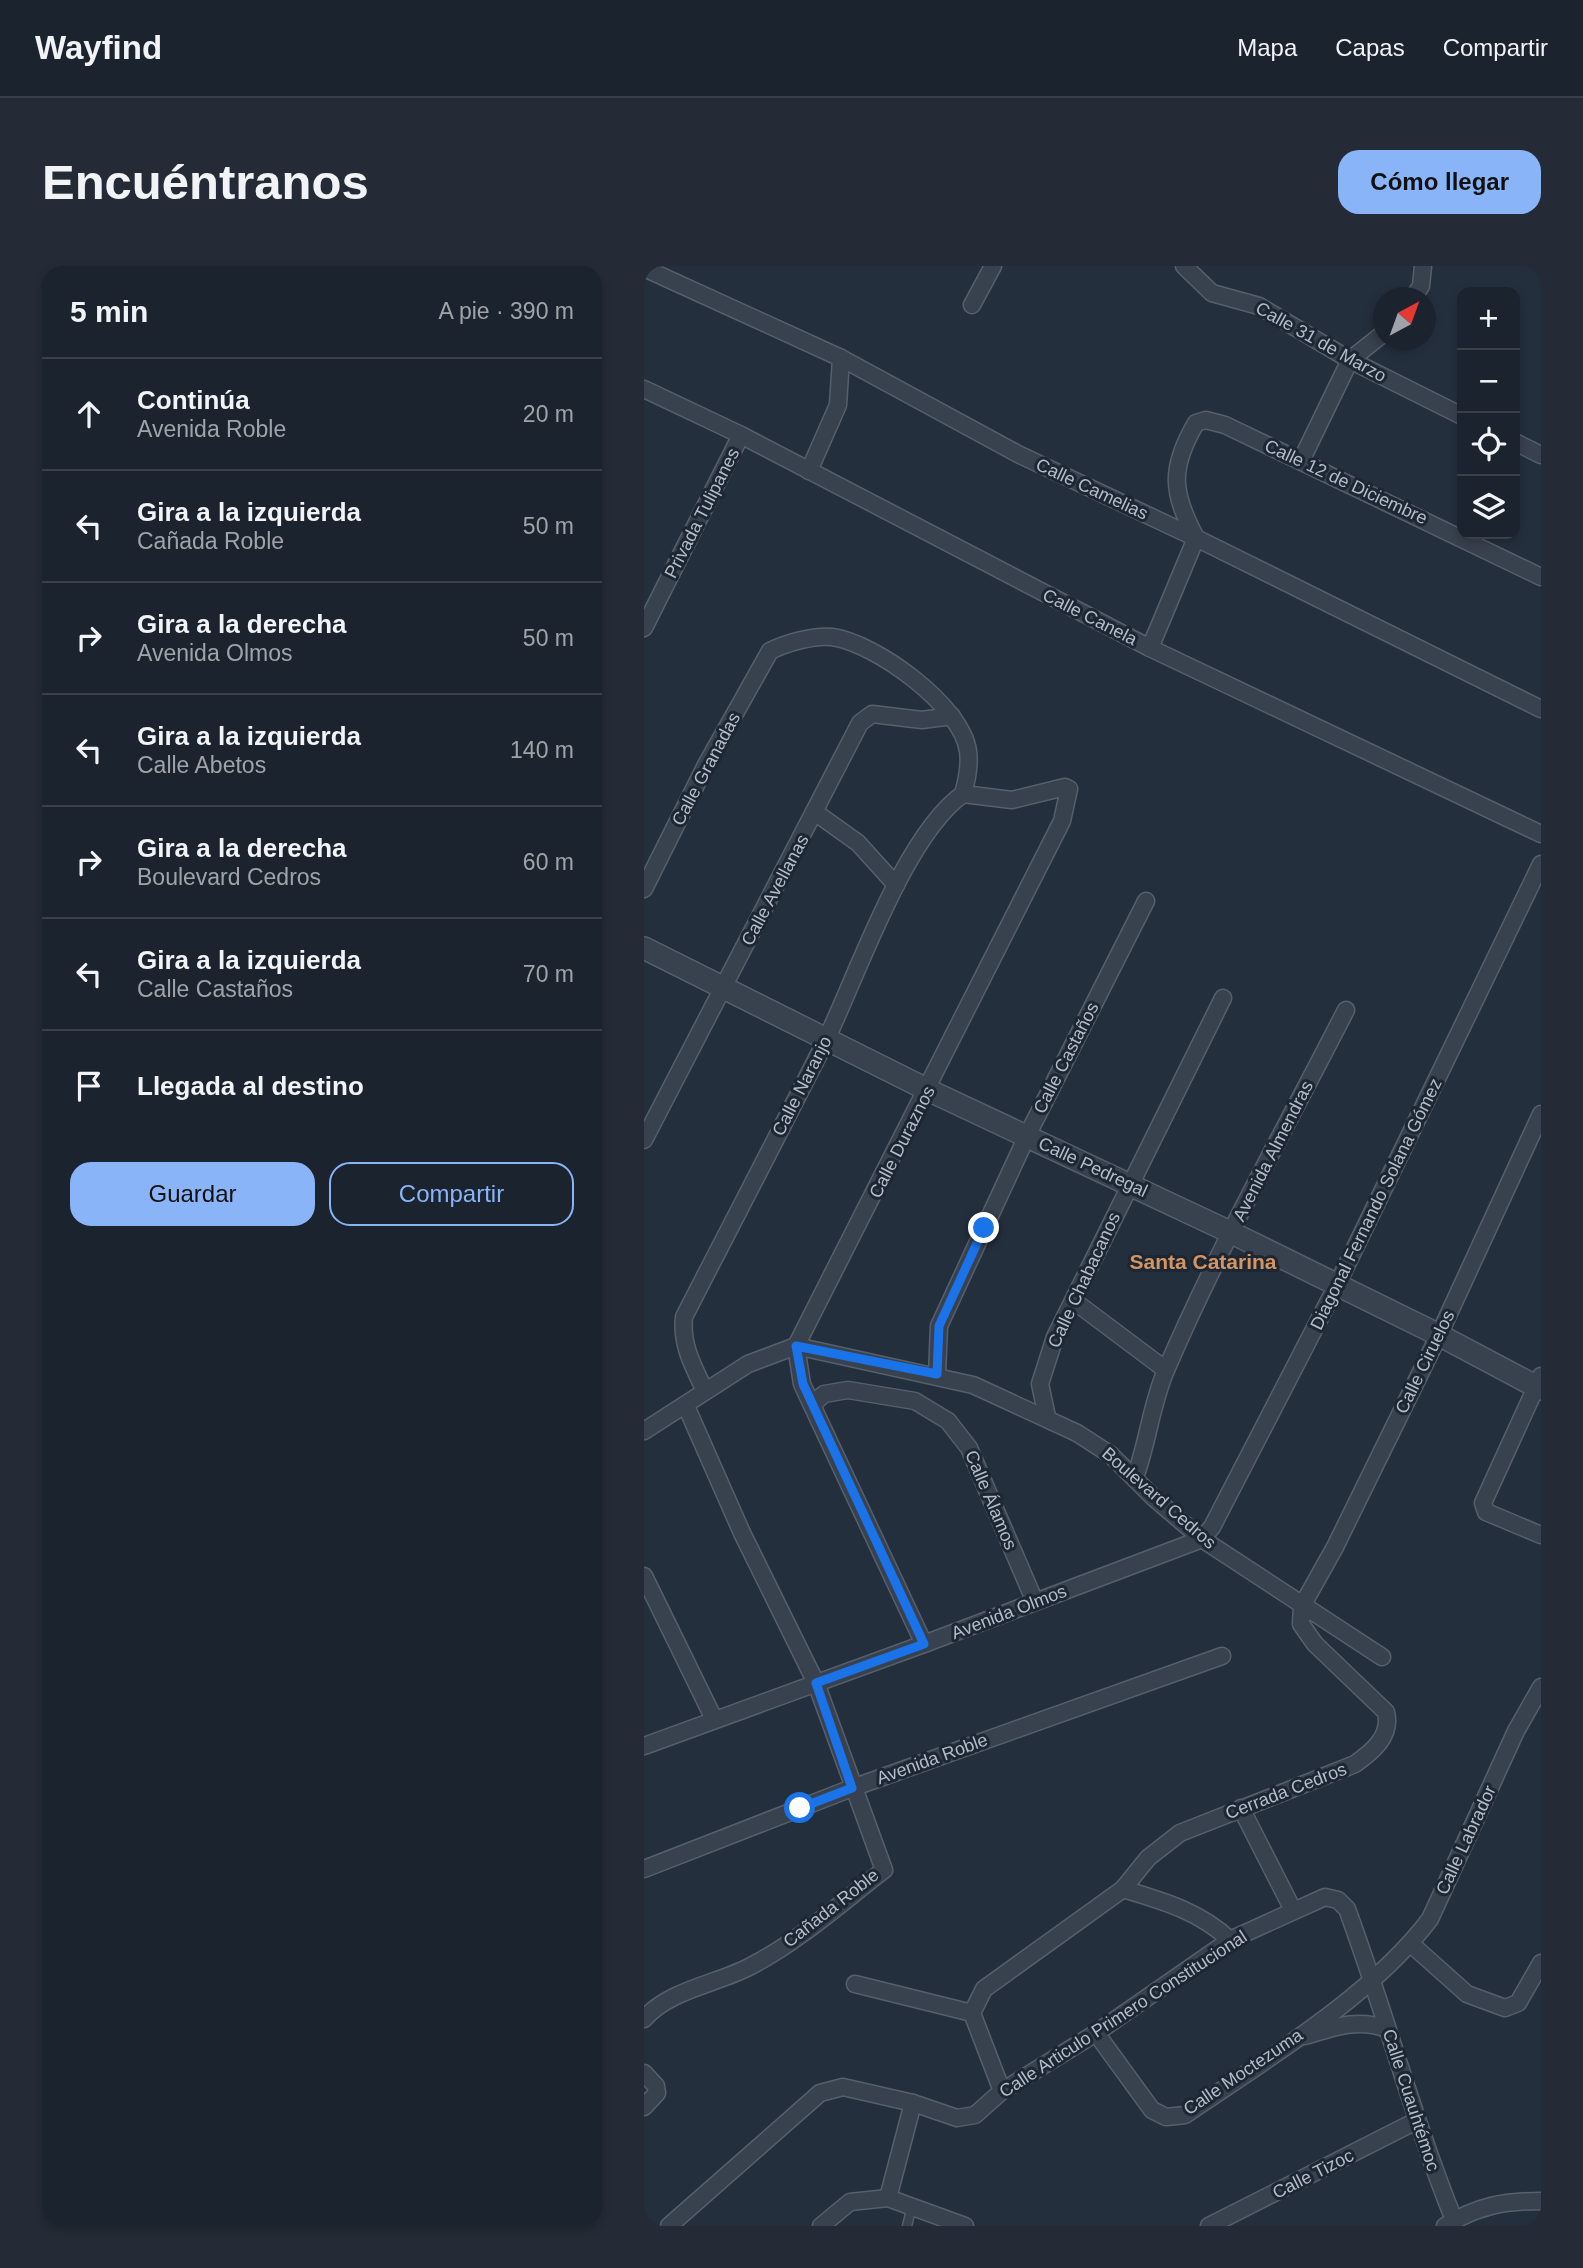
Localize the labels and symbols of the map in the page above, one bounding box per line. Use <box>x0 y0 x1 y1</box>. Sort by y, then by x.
north arrow <box>1373 287 1436 350</box>
street label: Calle 31 de Marzo <box>1252 298 1390 386</box>
street label: Calle 12 de Diciembre <box>1262 436 1430 528</box>
street label: Privada Tulipanes <box>661 445 743 581</box>
street label: Calle Camelias <box>1033 454 1151 524</box>
street label: Calle Canela <box>1040 585 1141 650</box>
street label: Calle Granadas <box>668 709 744 829</box>
street label: Calle Avellanas <box>737 831 813 949</box>
street label: Calle Castaños <box>1029 999 1103 1117</box>
street label: Calle Naranjo <box>768 1033 836 1139</box>
street label: Diagonal Fernando Solana Gómez <box>1306 1075 1446 1333</box>
street label: Avenida Almendras <box>1229 1078 1317 1224</box>
street label: Calle Duraznos <box>865 1083 939 1201</box>
street label: Calle Pedregal <box>1035 1133 1151 1201</box>
street label: Calle Chabacanos <box>1044 1209 1124 1351</box>
route end <box>968 1212 999 1243</box>
district label: Santa Catarina <box>1129 1250 1277 1273</box>
street label: Calle Ciruelos <box>1391 1307 1459 1417</box>
street label: Boulevard Cedros <box>1098 1443 1220 1553</box>
street label: Calle Álamos <box>961 1447 1021 1553</box>
street label: Avenida Olmos <box>949 1581 1069 1643</box>
street label: Avenida Roble <box>874 1730 990 1788</box>
street label: Cerrada Cedros <box>1223 1759 1349 1823</box>
street label: Calle Labrador <box>1432 1782 1500 1898</box>
route start <box>784 1792 815 1823</box>
street label: Cañada Roble <box>779 1865 883 1951</box>
street label: Calle Articulo Primero Constitucional <box>995 1926 1251 2102</box>
street label: Calle Moctezuma <box>1180 2024 1307 2119</box>
street label: Calle Cuauhtémoc <box>1379 2026 1443 2174</box>
street label: Calle Tizoc <box>1269 2145 1357 2203</box>

